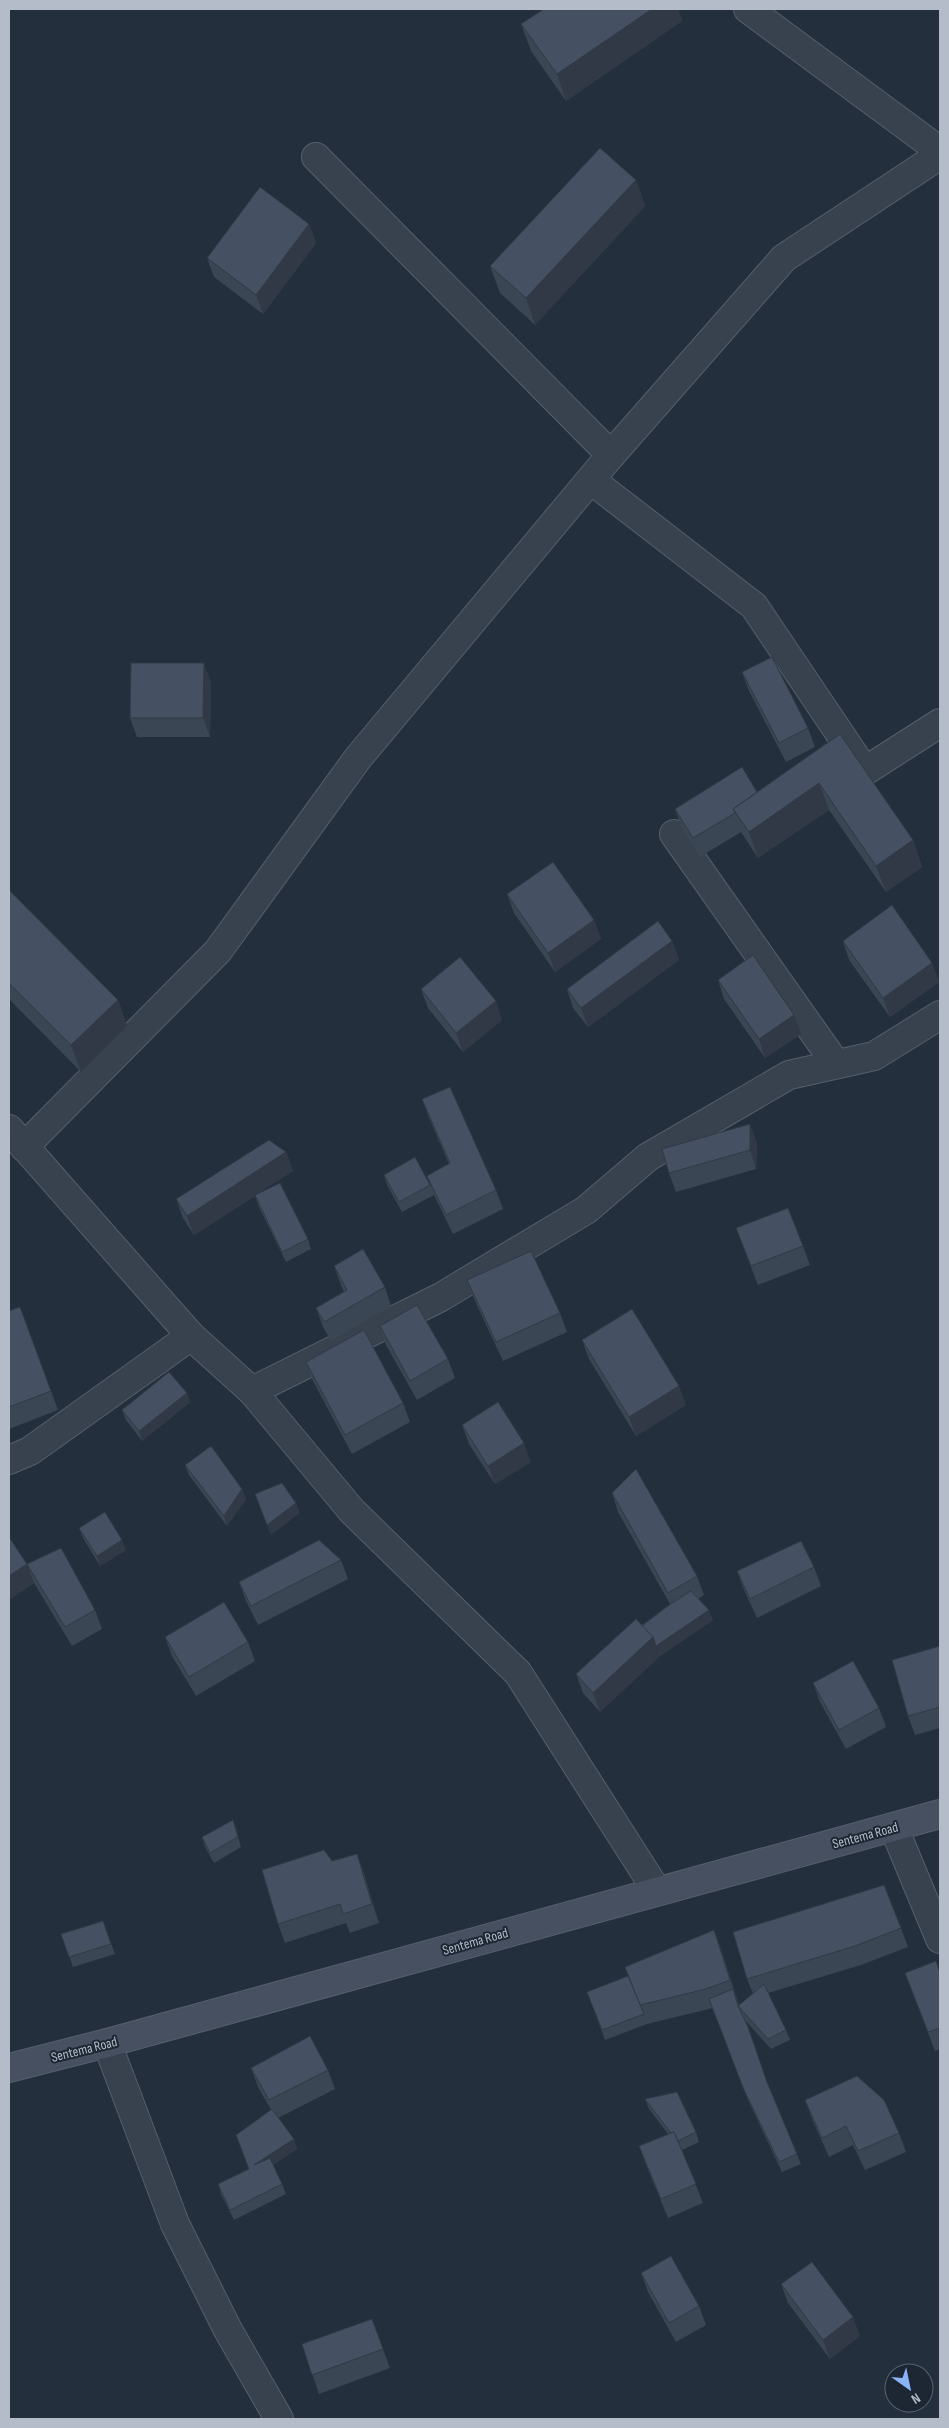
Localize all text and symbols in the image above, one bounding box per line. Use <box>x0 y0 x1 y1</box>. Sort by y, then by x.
street label: Sentema Road <box>830 1819 900 1852</box>
street label: Sentema Road <box>440 1924 510 1959</box>
street label: Sentema Road <box>49 2033 119 2066</box>
north arrow <box>884 2363 934 2413</box>
text: N <box>908 2389 924 2408</box>

